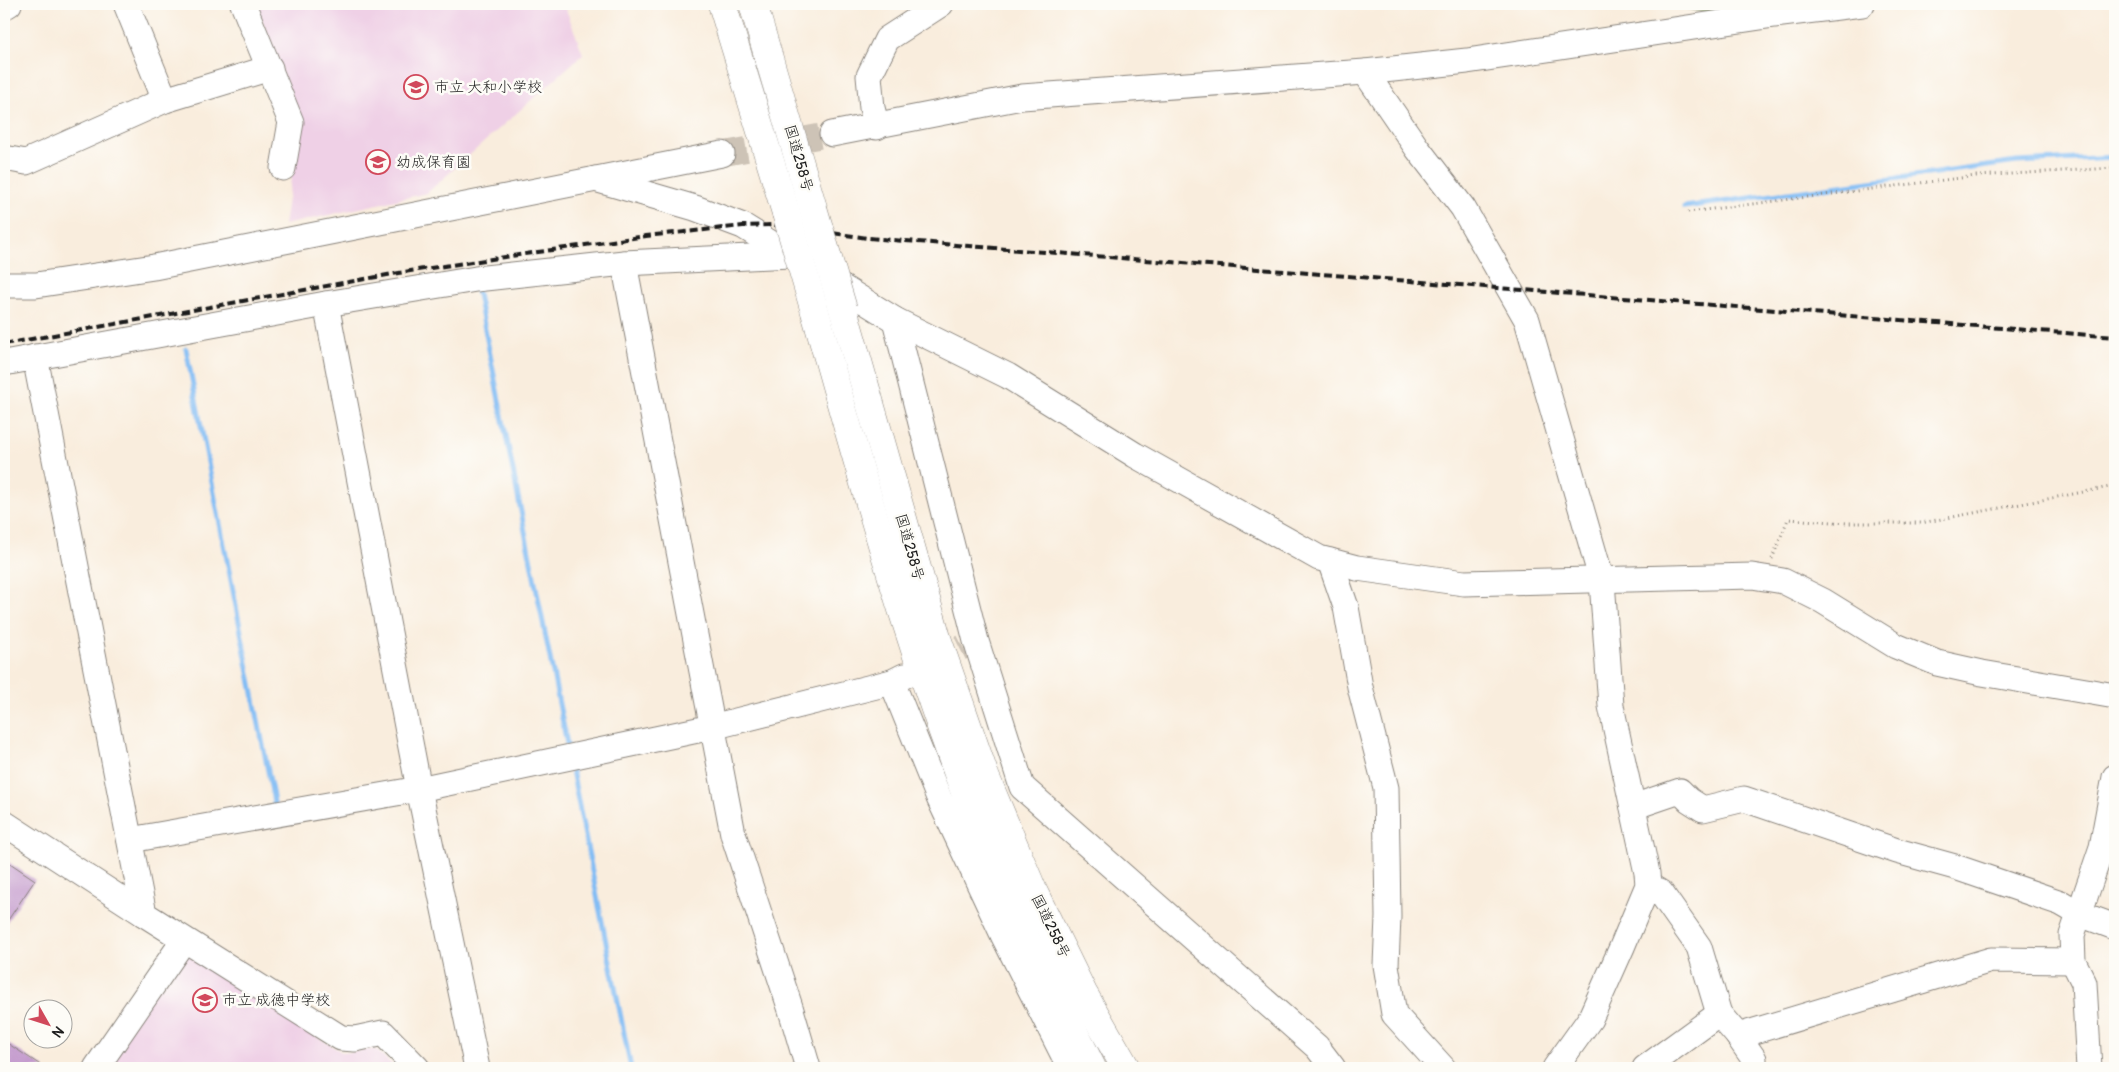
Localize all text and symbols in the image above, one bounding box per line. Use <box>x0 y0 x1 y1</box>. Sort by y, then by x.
school or university icon: 市立 大和小学校 <box>403 74 429 100</box>
place label: 市立 大和小学校 <box>434 78 542 97</box>
street label: 国道258号 <box>780 122 817 194</box>
school or university icon: 幼成保育園 <box>365 149 391 175</box>
place label: 幼成保育園 <box>396 153 471 172</box>
street label: 国道258号 <box>891 511 928 583</box>
street label: 国道258号 <box>1027 891 1074 961</box>
school or university icon: 市立 成徳中学校 <box>192 987 218 1013</box>
place label: 市立 成徳中学校 <box>222 991 330 1010</box>
north arrow <box>22 1000 72 1050</box>
text: N <box>48 1023 67 1041</box>

